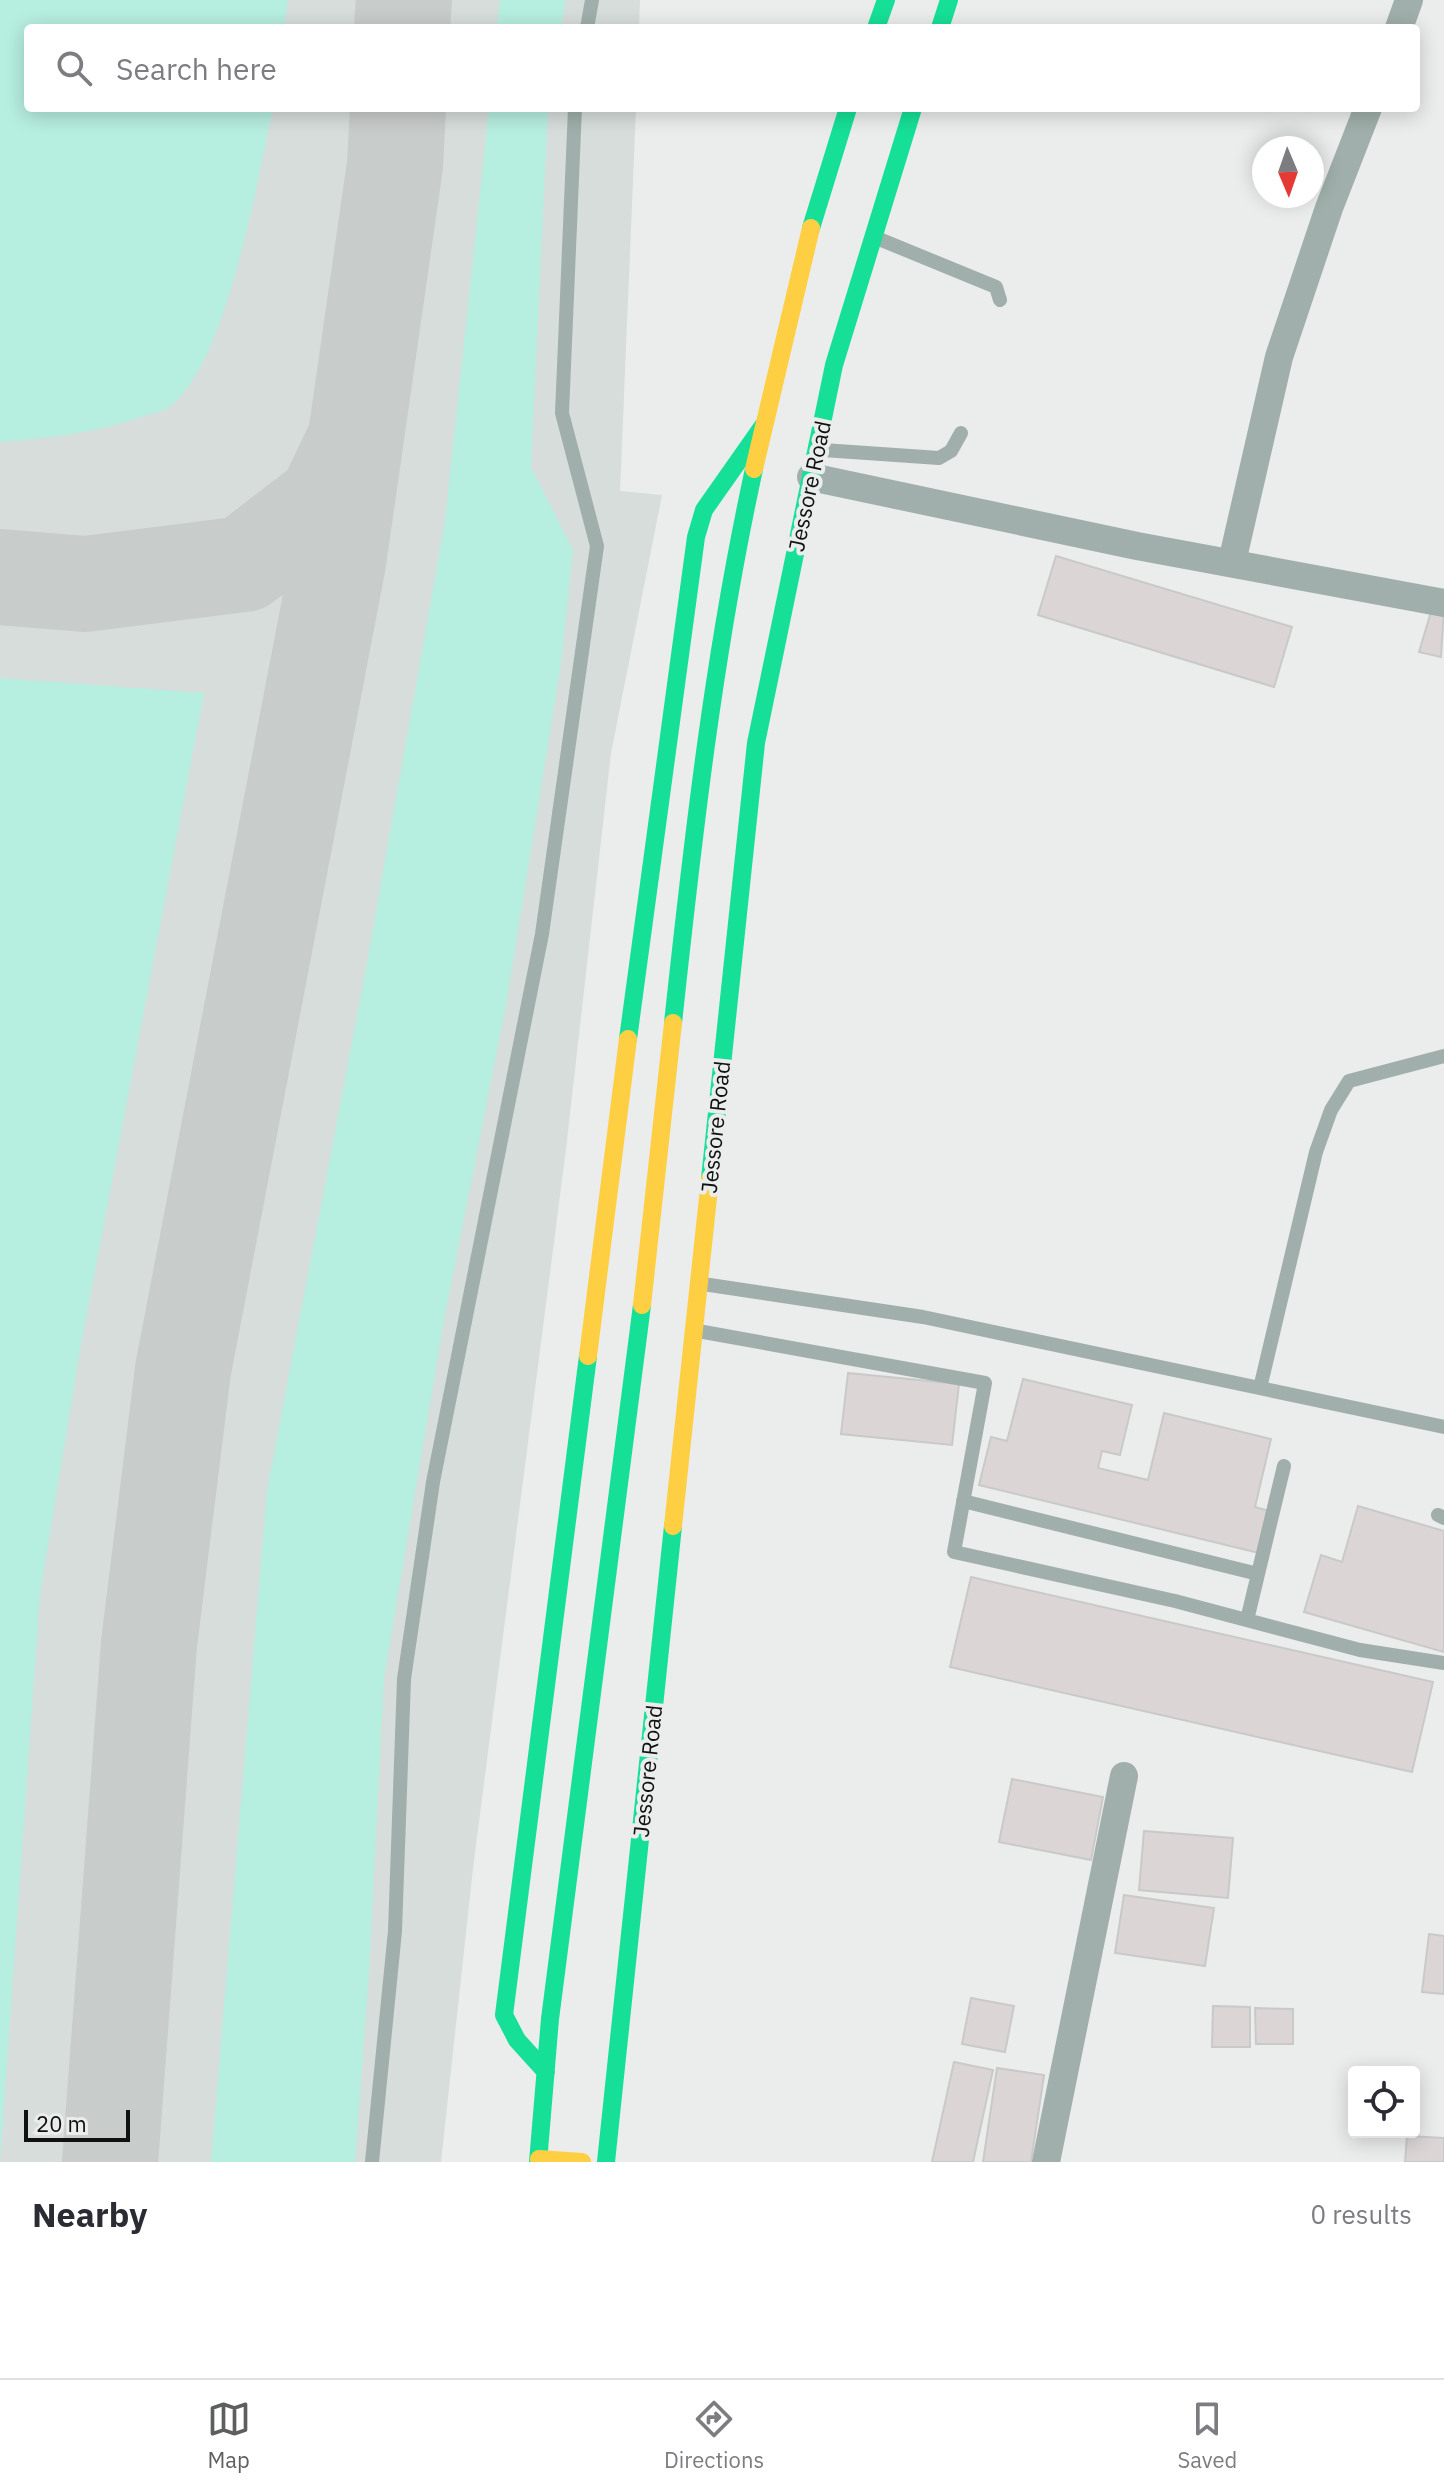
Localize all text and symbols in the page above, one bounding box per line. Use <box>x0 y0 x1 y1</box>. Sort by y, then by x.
search box <box>24 24 1420 112</box>
icon: search <box>52 46 96 90</box>
text: Search here <box>116 49 277 88</box>
north arrow <box>1252 136 1324 208</box>
street label: Jessore Road <box>781 418 837 554</box>
street label: Jessore Road <box>694 1059 736 1195</box>
street label: Jessore Road <box>626 1703 668 1839</box>
map controls <box>1348 2066 1420 2138</box>
button: locate <box>1348 2066 1420 2138</box>
scale bar <box>24 2106 130 2142</box>
text: 20 m <box>36 2109 87 2138</box>
text: Nearby <box>32 2192 147 2236</box>
text: 0 results <box>1310 2197 1412 2231</box>
tab: Map <box>207 2397 251 2474</box>
tab: Directions <box>664 2397 764 2474</box>
tab: Saved <box>1177 2397 1237 2474</box>

